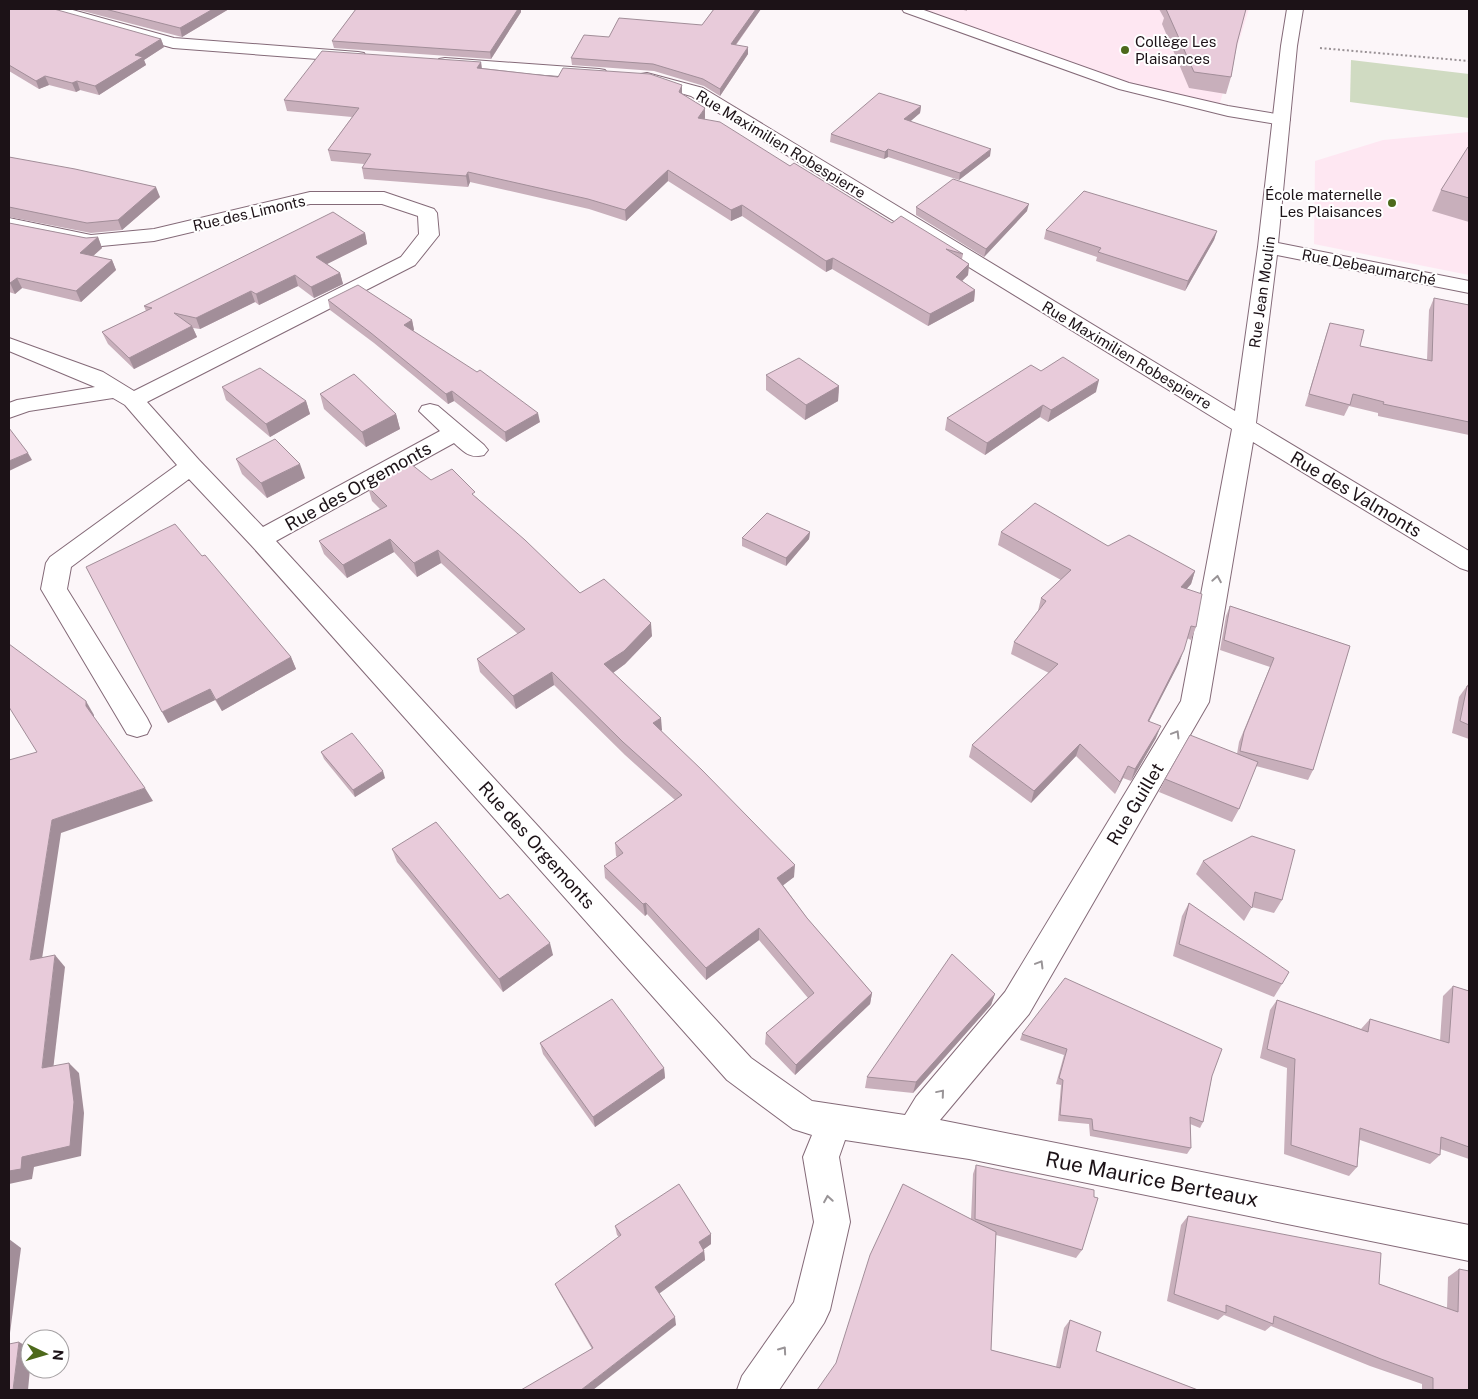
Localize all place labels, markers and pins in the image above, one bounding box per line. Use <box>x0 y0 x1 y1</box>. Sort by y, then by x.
place label: Collège Les Plaisances <box>1135 33 1216 67</box>
marker: Collège Les Plaisances <box>1119 44 1131 56</box>
place label: École maternelle Les Plaisances <box>1265 186 1382 220</box>
marker: École maternelle Les Plaisances <box>1386 197 1398 209</box>

